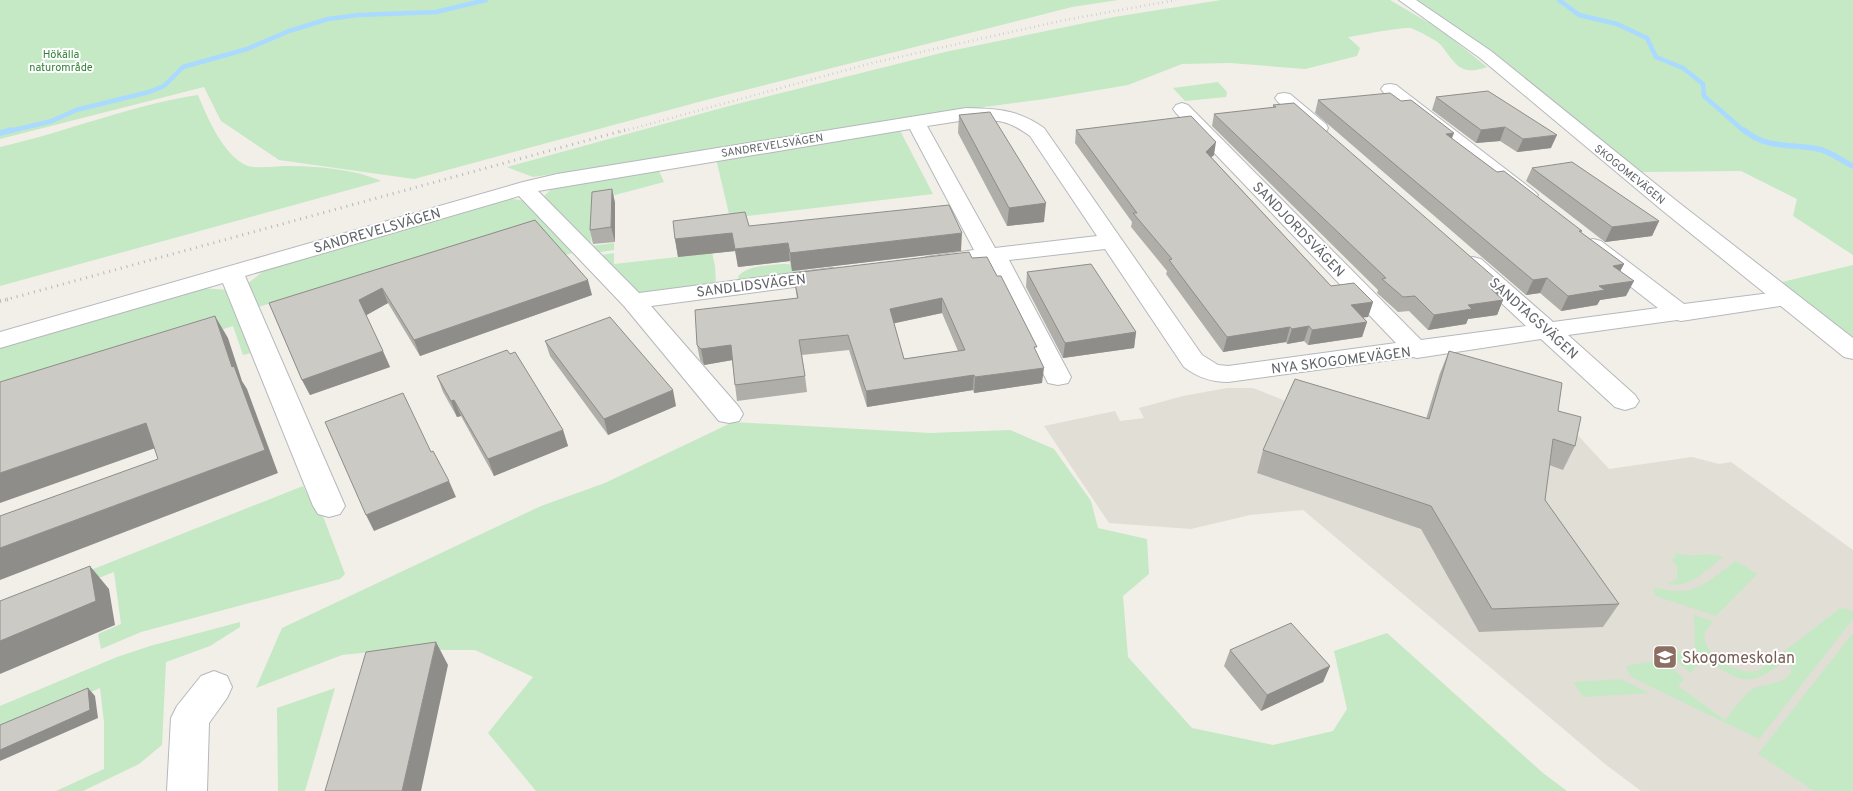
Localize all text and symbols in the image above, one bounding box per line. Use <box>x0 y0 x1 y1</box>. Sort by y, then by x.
park label: Hökälla naturområde <box>29 48 93 75</box>
street label: SANDREVELSVÄGEN <box>720 130 824 161</box>
street label: SKOGOMEVÄGEN <box>1591 141 1668 208</box>
street label: SANDJORDSVÄGEN <box>1248 178 1348 281</box>
street label: SANDREVELSVÄGEN <box>312 204 443 258</box>
street label: SANDLIDSVÄGEN <box>695 270 807 302</box>
street label: SANDTAGSVÄGEN <box>1485 274 1581 363</box>
street label: NYA SKOGOMEVÄGEN <box>1270 343 1412 378</box>
school or university icon: Skogomeskolan <box>1652 644 1678 670</box>
place label: Skogomeskolan <box>1682 649 1795 669</box>

